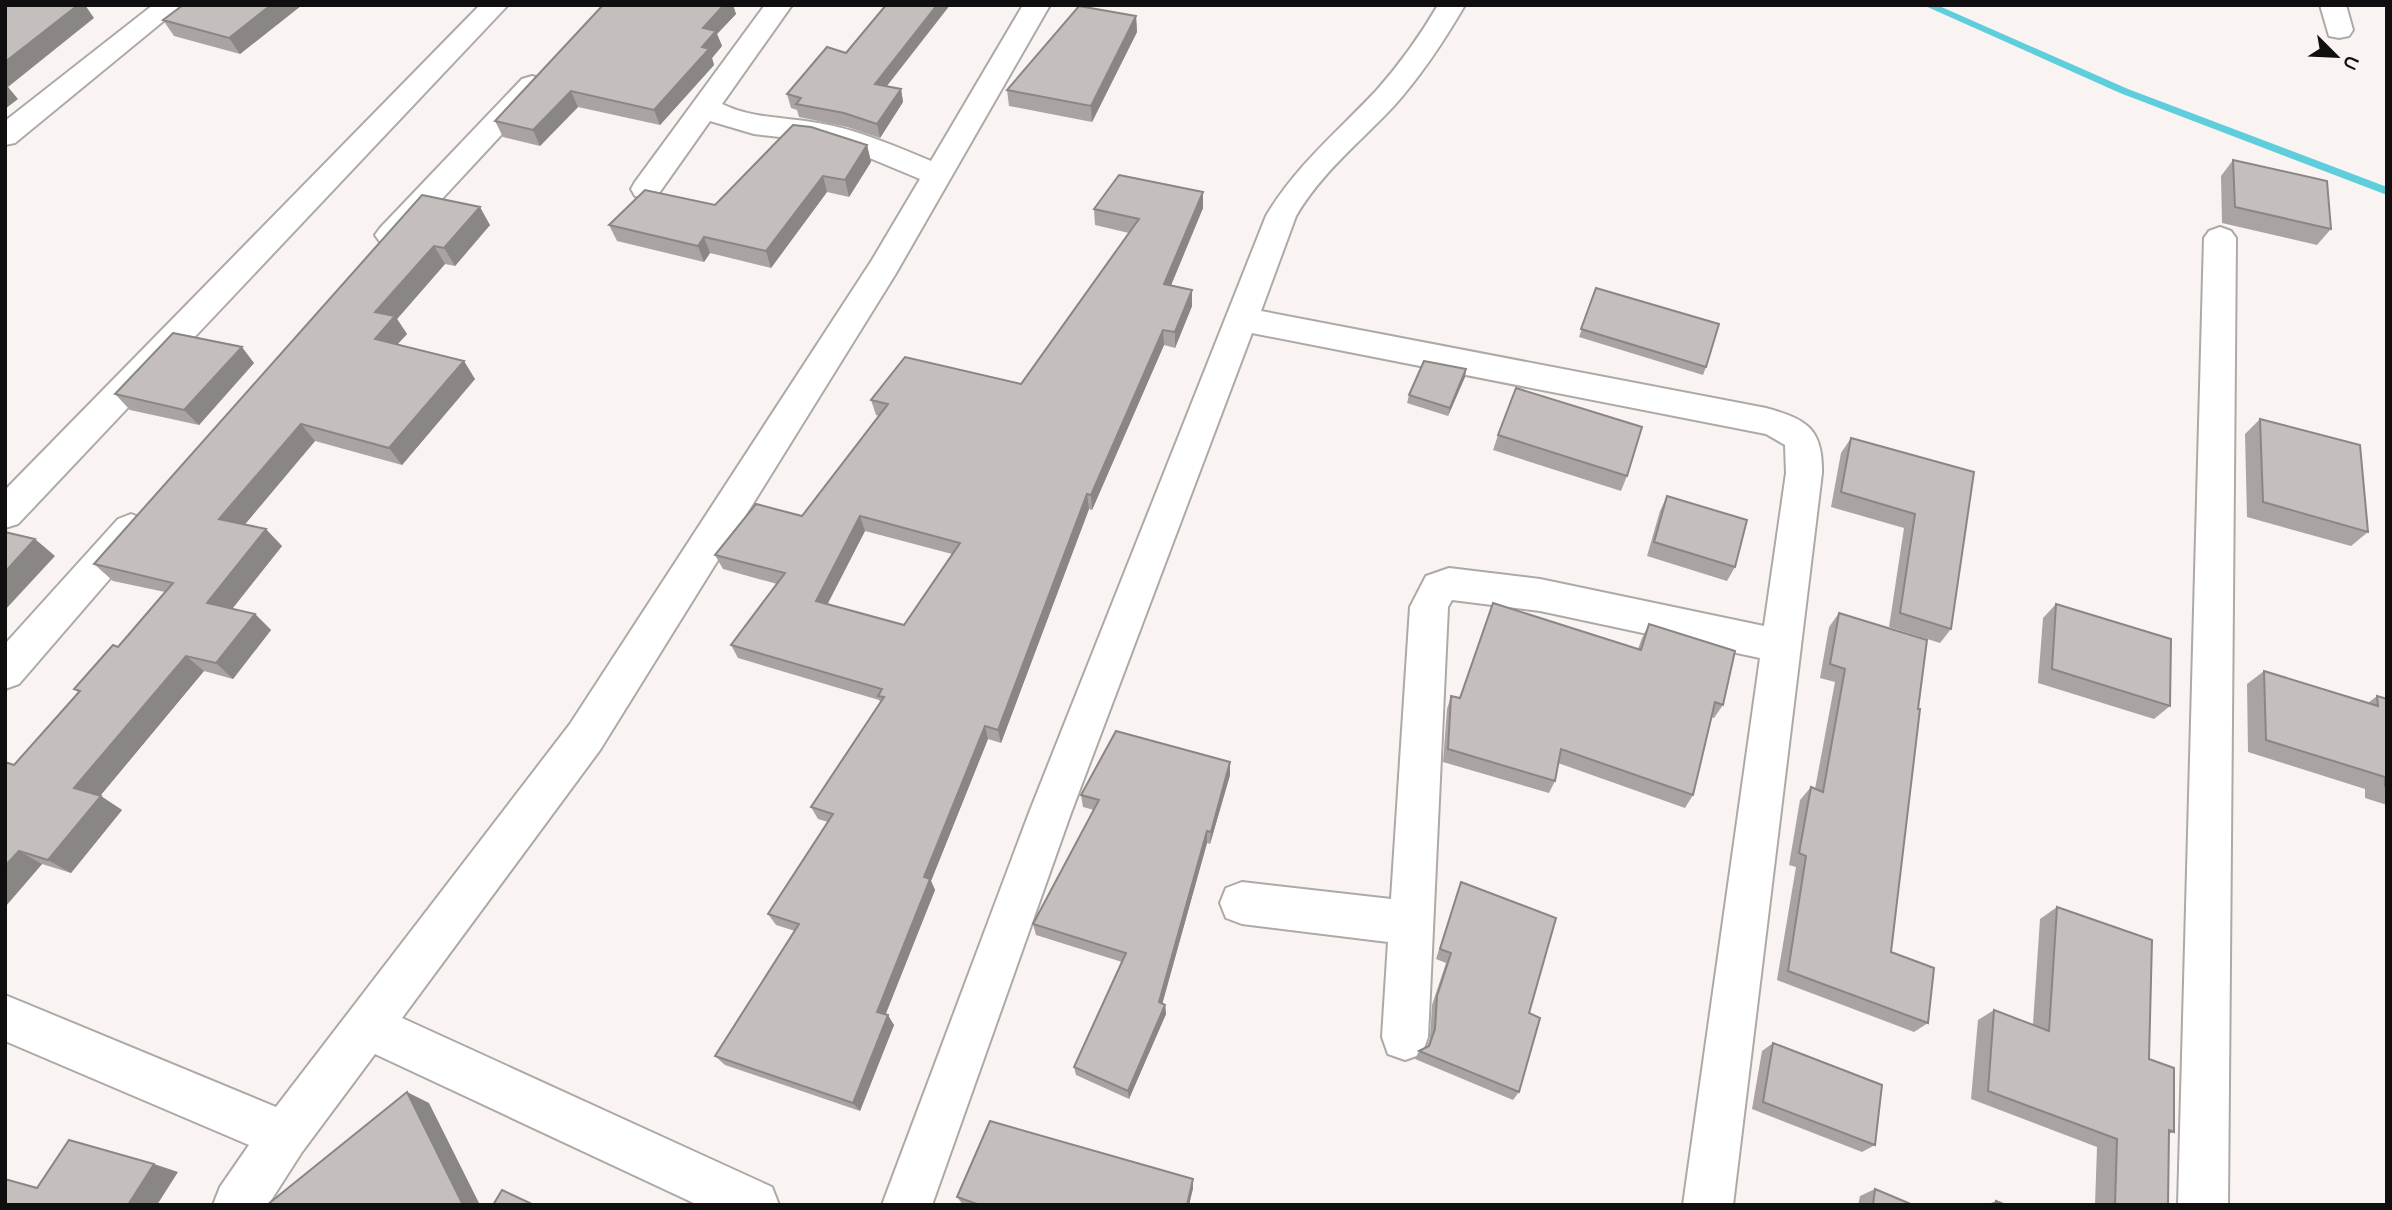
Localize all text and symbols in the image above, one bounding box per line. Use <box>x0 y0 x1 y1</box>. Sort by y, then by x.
north arrow <box>2301 21 2371 91</box>
text: U <box>2338 52 2365 74</box>

